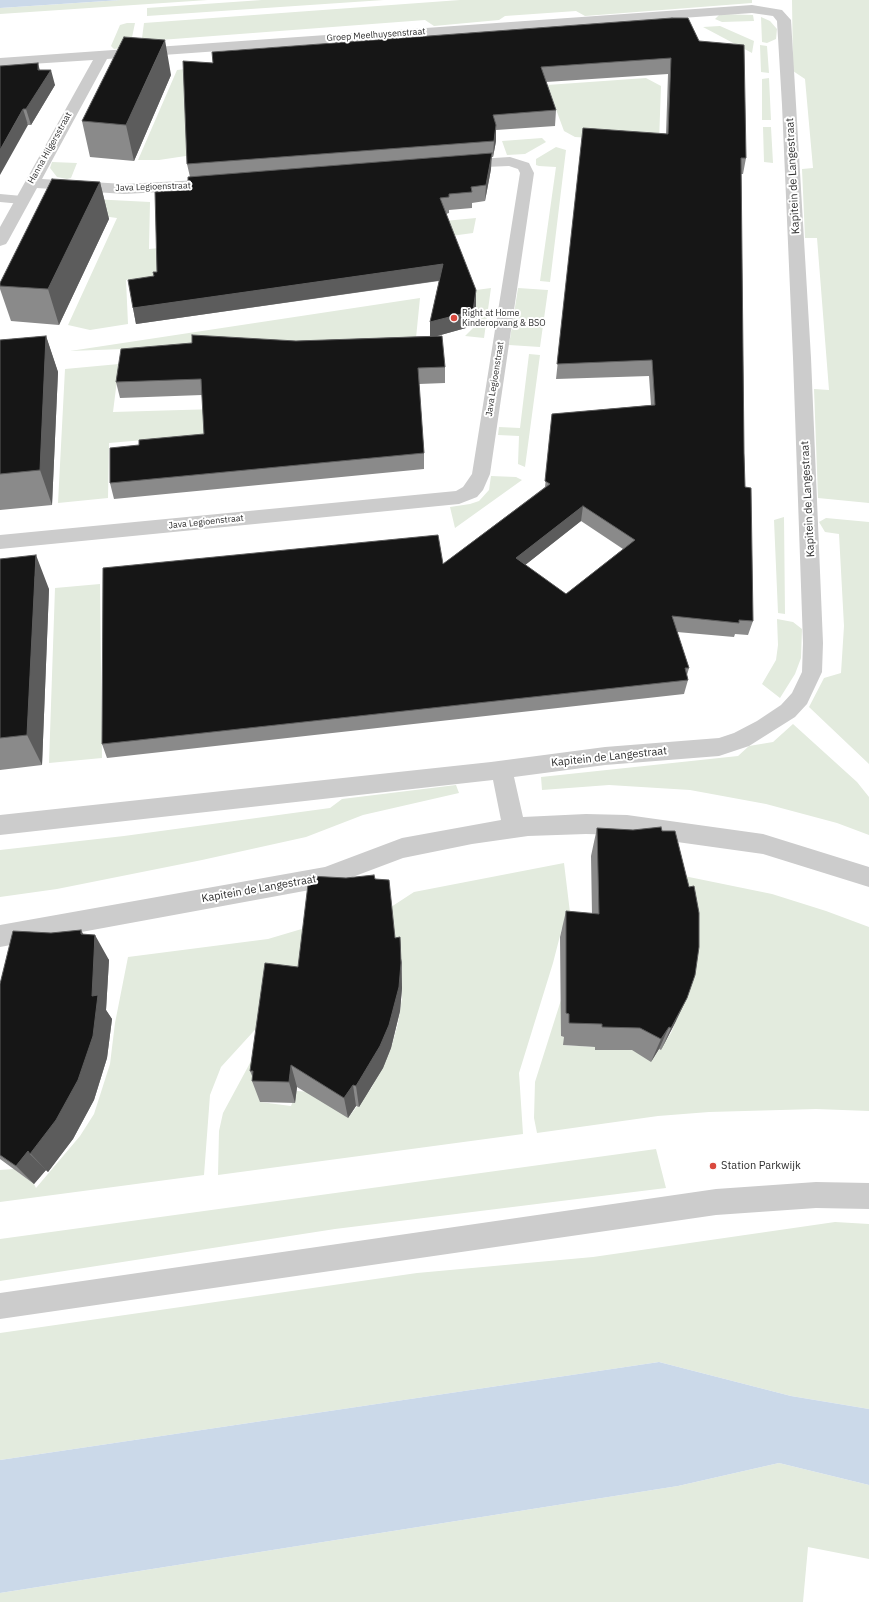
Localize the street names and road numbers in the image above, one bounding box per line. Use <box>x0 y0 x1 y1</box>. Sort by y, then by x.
street label: Groep Meelhuysenstraat <box>326 26 426 44</box>
street label: Hanna Hilgersstraat <box>26 110 74 186</box>
street label: Kapitein de Langestraat <box>783 118 803 234</box>
street label: Java Legioenstraat <box>115 180 191 194</box>
street label: Java Legioenstraat <box>484 341 506 417</box>
street label: Kapitein de Langestraat <box>798 441 818 557</box>
street label: Java Legioenstraat <box>168 513 244 531</box>
street label: Kapitein de Langestraat <box>550 744 668 770</box>
street label: Kapitein de Langestraat <box>201 872 317 906</box>

